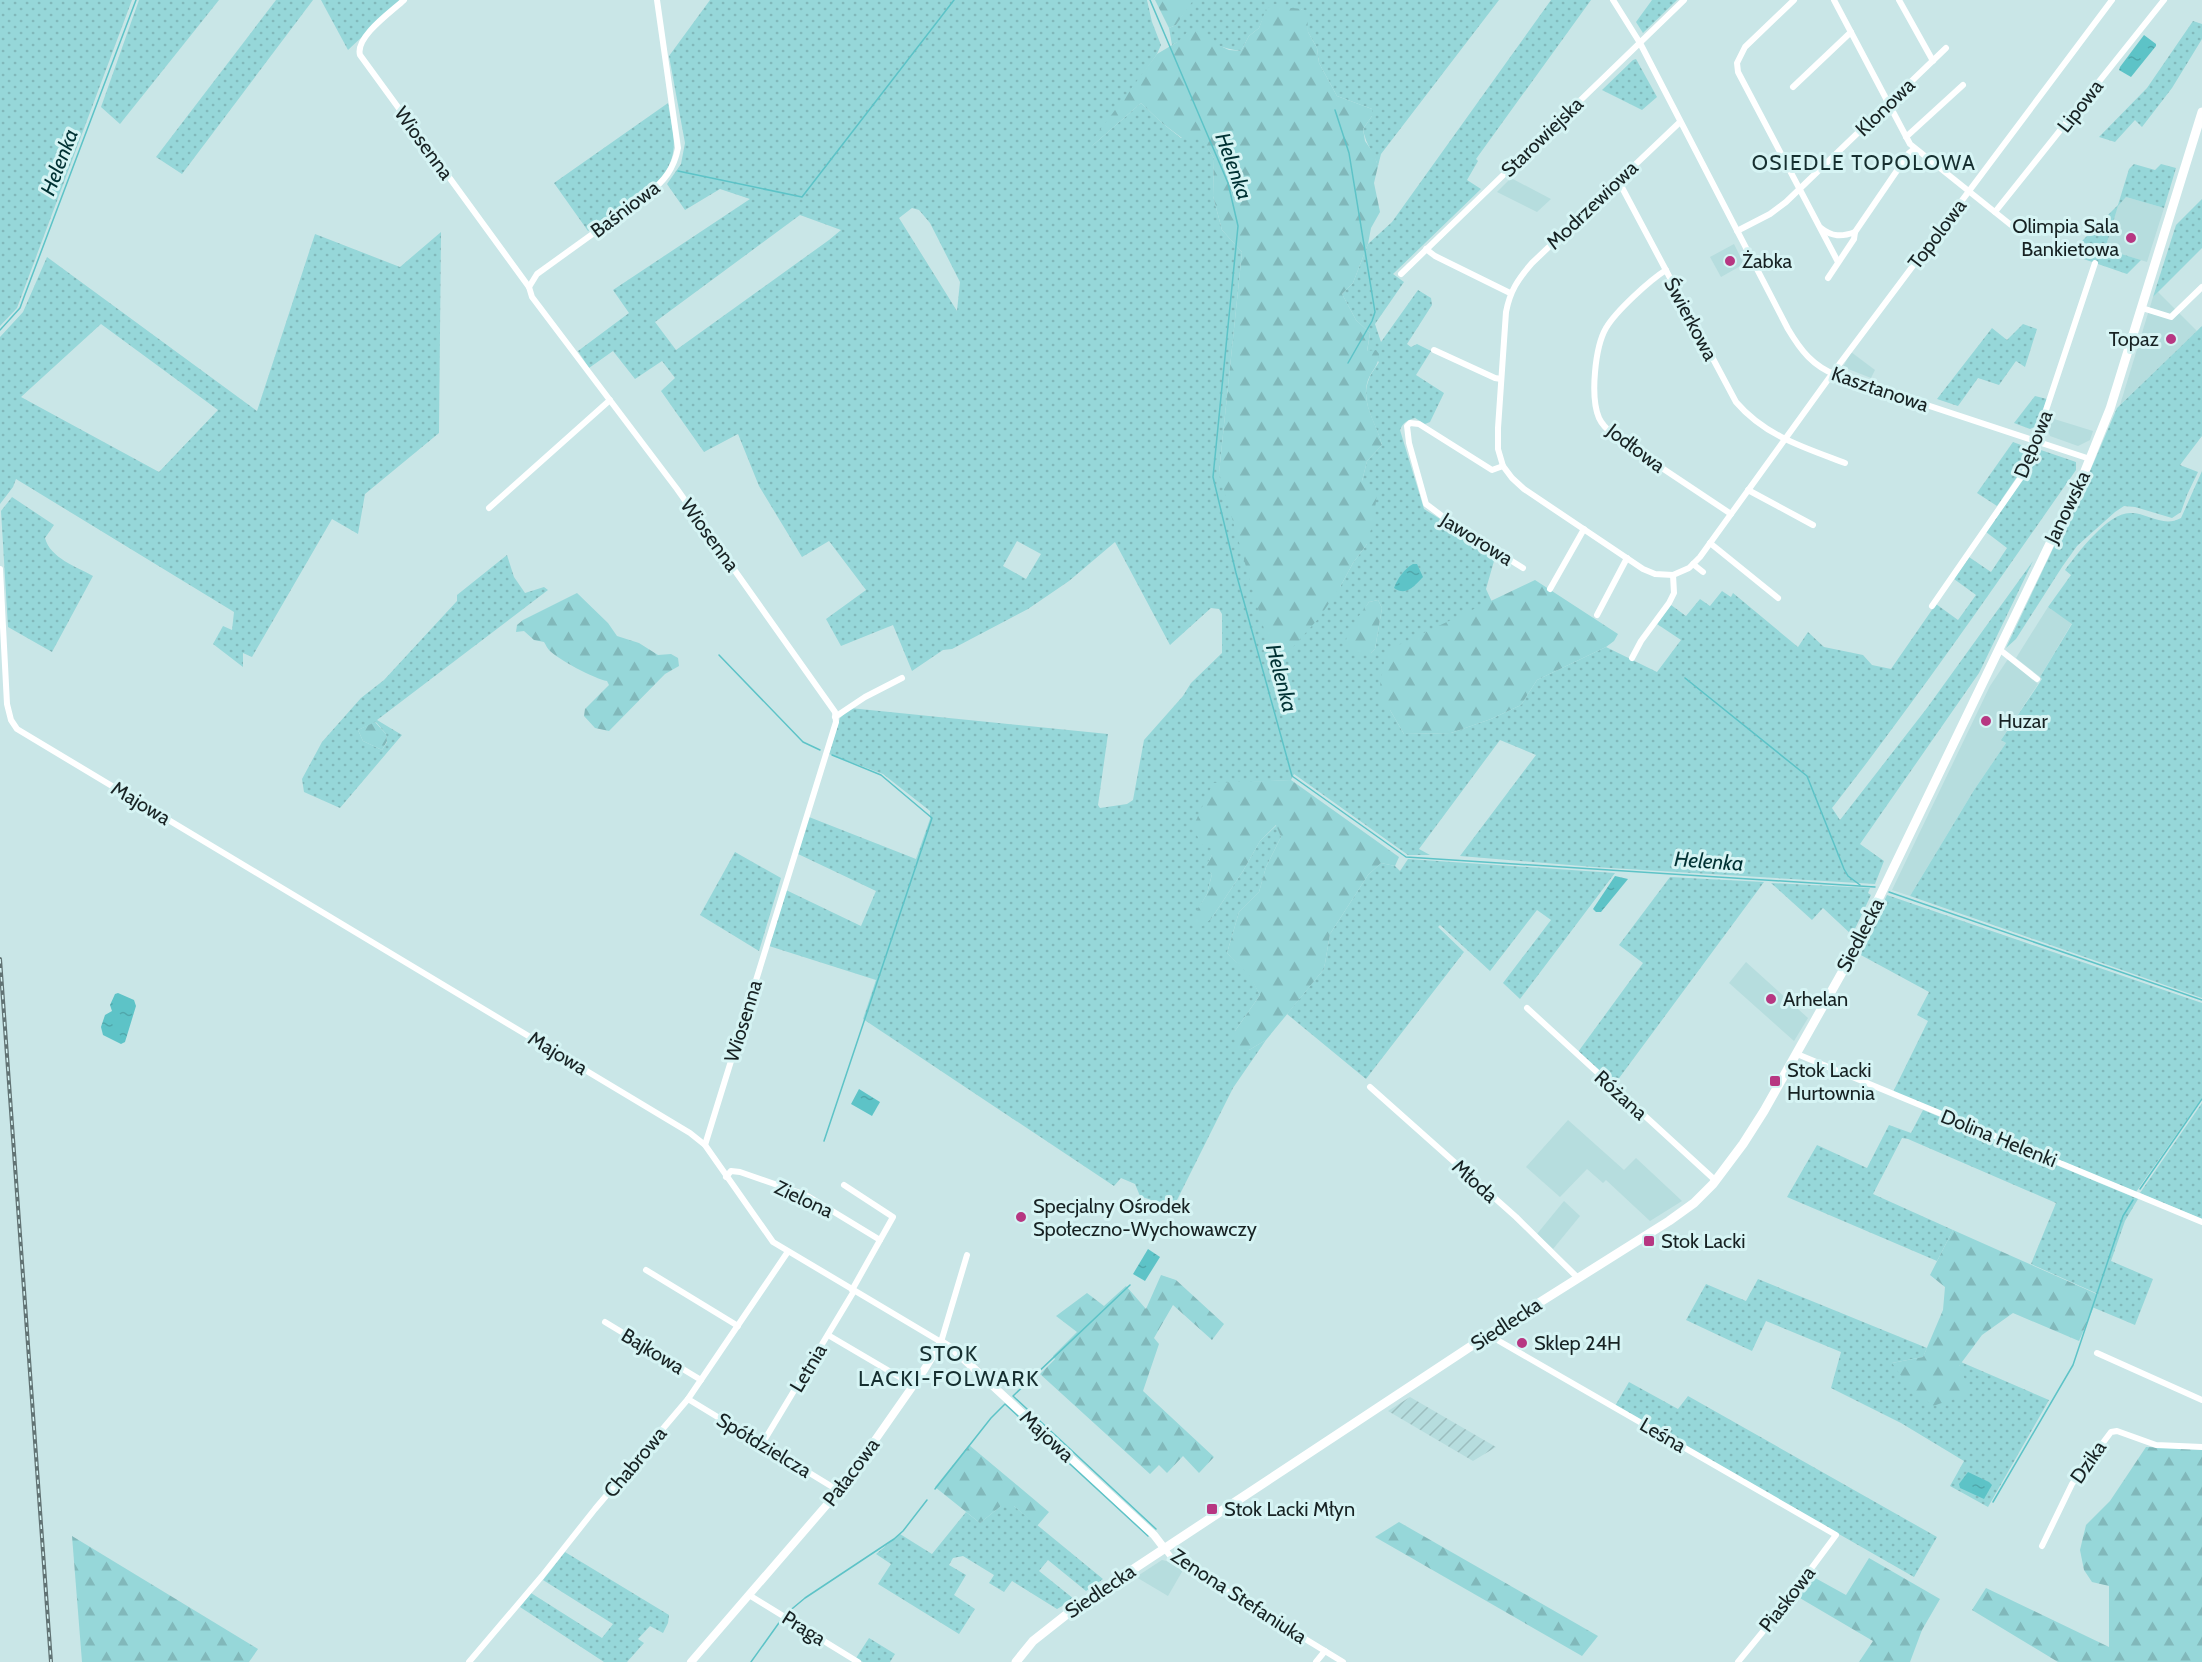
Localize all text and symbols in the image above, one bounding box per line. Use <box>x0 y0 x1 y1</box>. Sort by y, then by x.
street label: Klonowa <box>1850 73 1920 141</box>
street label: Lipowa <box>2052 75 2108 137</box>
street label: Starowiejska <box>1496 92 1588 182</box>
street label: Wiosenna <box>389 102 459 185</box>
water label: Helenka <box>35 125 83 199</box>
water label: Helenka <box>1210 129 1258 203</box>
district label: OSIEDLE TOPOLOWA <box>1752 150 1976 175</box>
street label: Modrzewiowa <box>1541 155 1643 254</box>
street label: Baśniowa <box>586 175 665 243</box>
street label: Topolowa <box>1903 194 1971 274</box>
place label: Olimpia Sala Bankietowa <box>2012 214 2119 261</box>
marker: Olimpia Sala Bankietowa <box>2124 231 2138 245</box>
place label: Żabka <box>1742 249 1793 273</box>
marker: Żabka <box>1723 254 1737 268</box>
street label: Świerkowa <box>1659 273 1723 365</box>
place label: Topaz <box>2109 327 2159 351</box>
marker: Topaz <box>2164 332 2178 346</box>
street label: Kasztanowa <box>1828 361 1932 417</box>
street label: Dębowa <box>2009 406 2058 481</box>
street label: Jodłowa <box>1601 418 1670 478</box>
street label: Janowska <box>2039 466 2095 548</box>
street label: Wiosenna <box>675 494 745 577</box>
street label: Jaworowa <box>1436 507 1518 571</box>
water label: Helenka <box>1261 641 1303 715</box>
place label: Huzar <box>1998 709 2048 733</box>
marker: Huzar <box>1979 714 1993 728</box>
street label: Majowa <box>107 776 175 830</box>
water label: Helenka <box>1674 846 1744 876</box>
street label: Siedlecka <box>1831 894 1889 976</box>
street label: Wiosenna <box>719 977 767 1065</box>
place label: Arhelan <box>1783 987 1848 1011</box>
marker: Arhelan <box>1764 992 1778 1006</box>
street label: Majowa <box>524 1026 592 1080</box>
place label: Stok Lacki Hurtownia <box>1787 1058 1875 1105</box>
street label: Różana <box>1590 1065 1653 1125</box>
marker: Stok Lacki Hurtownia <box>1768 1074 1782 1088</box>
street label: Dolina Helenki <box>1937 1104 2061 1172</box>
street label: Młoda <box>1447 1154 1503 1208</box>
street label: Zielona <box>771 1175 837 1223</box>
place label: Specjalny Ośrodek Społeczno-Wychowawczy <box>1033 1194 1257 1241</box>
marker: Specjalny Ośrodek Społeczno-Wychowawczy <box>1014 1210 1028 1224</box>
place label: Stok Lacki <box>1661 1229 1745 1253</box>
marker: Stok Lacki <box>1642 1234 1656 1248</box>
street label: Siedlecka <box>1466 1292 1546 1356</box>
street label: Bajkowa <box>617 1323 689 1379</box>
place label: Sklep 24H <box>1534 1331 1621 1355</box>
marker: Sklep 24H <box>1515 1336 1529 1350</box>
street label: Letnia <box>784 1339 832 1396</box>
district label: STOK LACKI-FOLWARK <box>858 1340 1040 1392</box>
street label: Majowa <box>1015 1405 1079 1467</box>
street label: Spółdzielcza <box>712 1407 816 1483</box>
street label: Leśna <box>1636 1412 1691 1458</box>
street label: Chabrowa <box>599 1421 672 1502</box>
street label: Pałacowa <box>818 1433 885 1511</box>
street label: Dzika <box>2065 1436 2111 1488</box>
place label: Stok Lacki Młyn <box>1224 1497 1355 1521</box>
marker: Stok Lacki Młyn <box>1205 1502 1219 1516</box>
street label: Zenona Stefaniuka <box>1167 1543 1312 1649</box>
street label: Siedlecka <box>1060 1559 1140 1623</box>
street label: Piaskowa <box>1754 1561 1820 1637</box>
street label: Praga <box>778 1605 830 1651</box>

